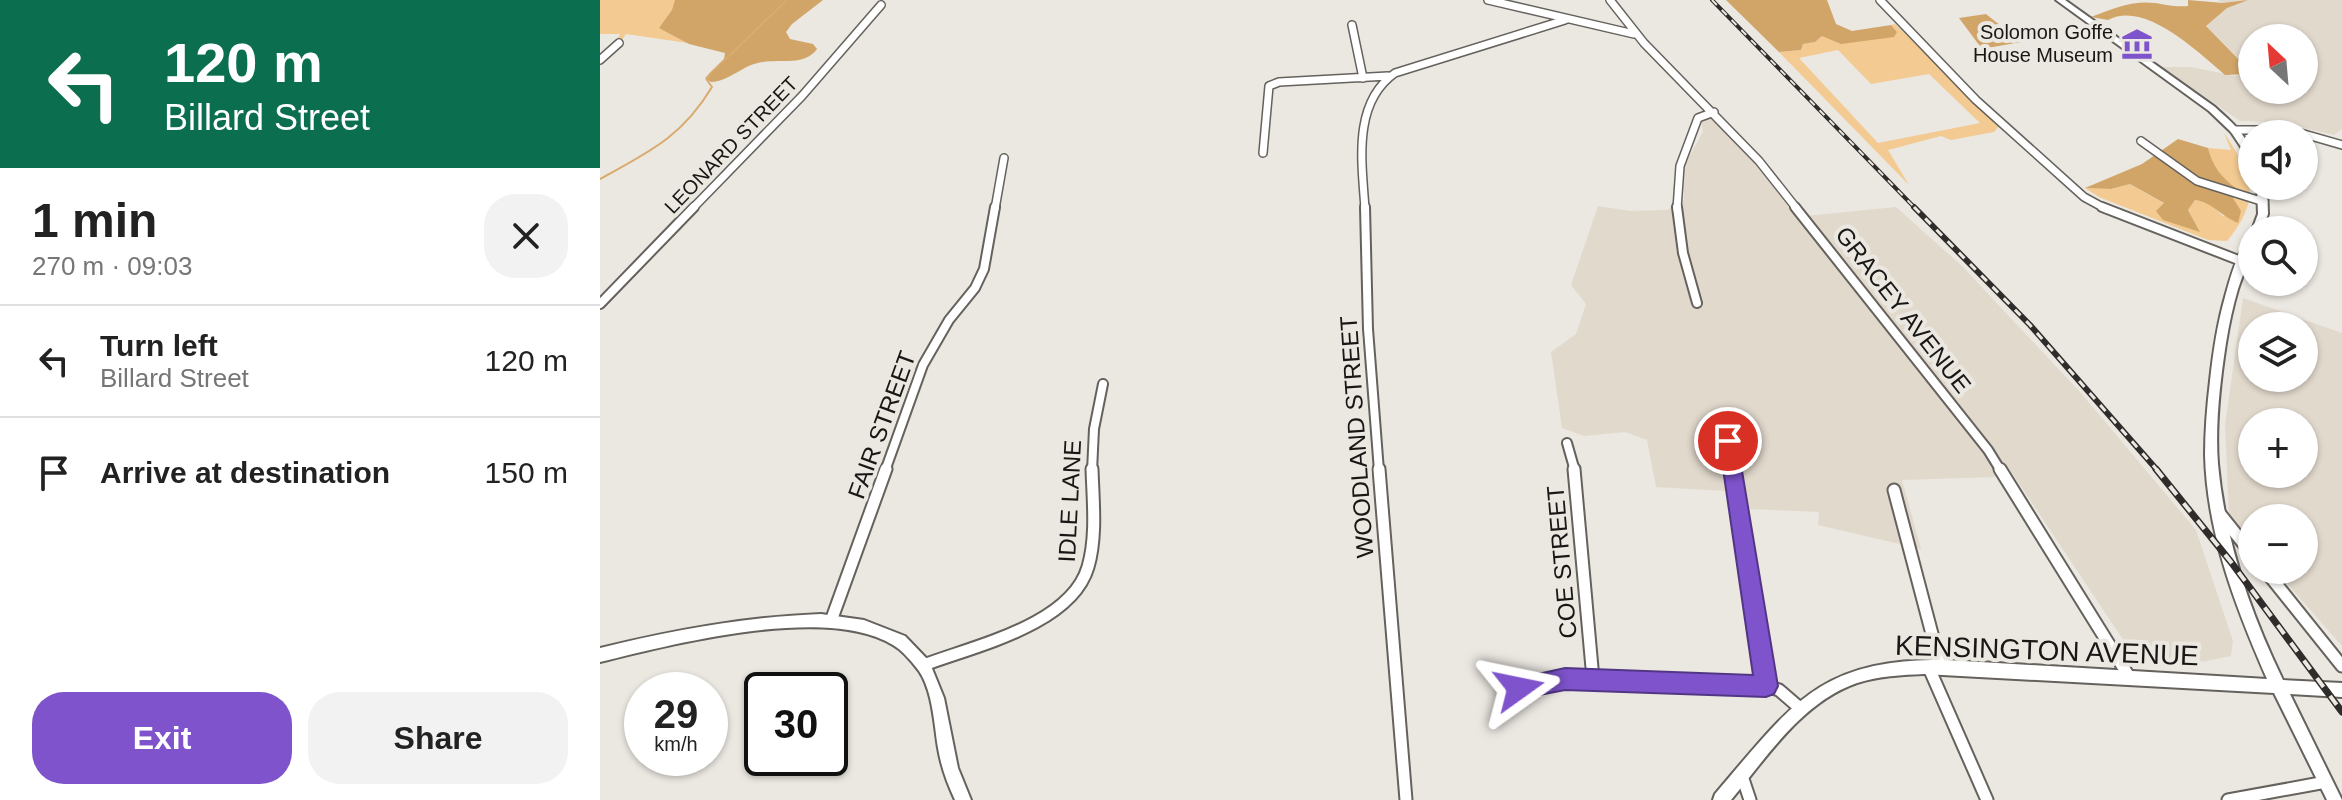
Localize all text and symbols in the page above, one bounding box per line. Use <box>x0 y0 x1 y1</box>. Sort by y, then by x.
place label: Solomon Goffe House Museum <box>1973 21 2113 66</box>
north arrow <box>2238 24 2318 104</box>
map controls <box>2238 24 2318 584</box>
museum icon: Solomon Goffe House Museum <box>2120 27 2154 61</box>
text: 120 m <box>164 31 323 94</box>
icon: left <box>32 32 136 136</box>
street label: LEONARD STREET <box>660 72 802 218</box>
text: Billard Street <box>164 97 370 138</box>
button: sound <box>2238 120 2318 200</box>
text: 1 min <box>32 194 157 247</box>
button: close <box>484 194 568 278</box>
button: search <box>2238 216 2318 296</box>
street label: GRACEY AVENUE <box>1830 221 1977 398</box>
text: 270 m · 09:03 <box>32 251 192 281</box>
button: layers <box>2238 312 2318 392</box>
street label: WOODLAND STREET <box>1335 315 1378 559</box>
text: Turn left <box>100 329 218 362</box>
icon: left <box>32 339 76 383</box>
text: 120 m <box>485 344 568 377</box>
street label: FAIR STREET <box>842 347 921 502</box>
text: Billard Street <box>100 363 249 393</box>
pin <box>1694 407 1762 475</box>
button: + <box>2238 408 2318 488</box>
icon: arrive <box>1706 419 1750 463</box>
street label: IDLE LANE <box>1053 439 1086 563</box>
icon: arrive <box>32 451 76 495</box>
text: Arrive at destination <box>100 456 390 489</box>
text: 150 m <box>485 456 568 489</box>
street label: COE STREET <box>1541 484 1582 640</box>
button: − <box>2238 504 2318 584</box>
street label: KENSINGTON AVENUE <box>1895 630 2199 671</box>
position arrow <box>1477 646 1561 730</box>
speed limit sign: 30 <box>744 672 848 776</box>
button: Exit <box>32 692 292 784</box>
button: Share <box>308 692 568 784</box>
text: 29 <box>654 692 698 736</box>
text: km/h <box>654 733 698 755</box>

